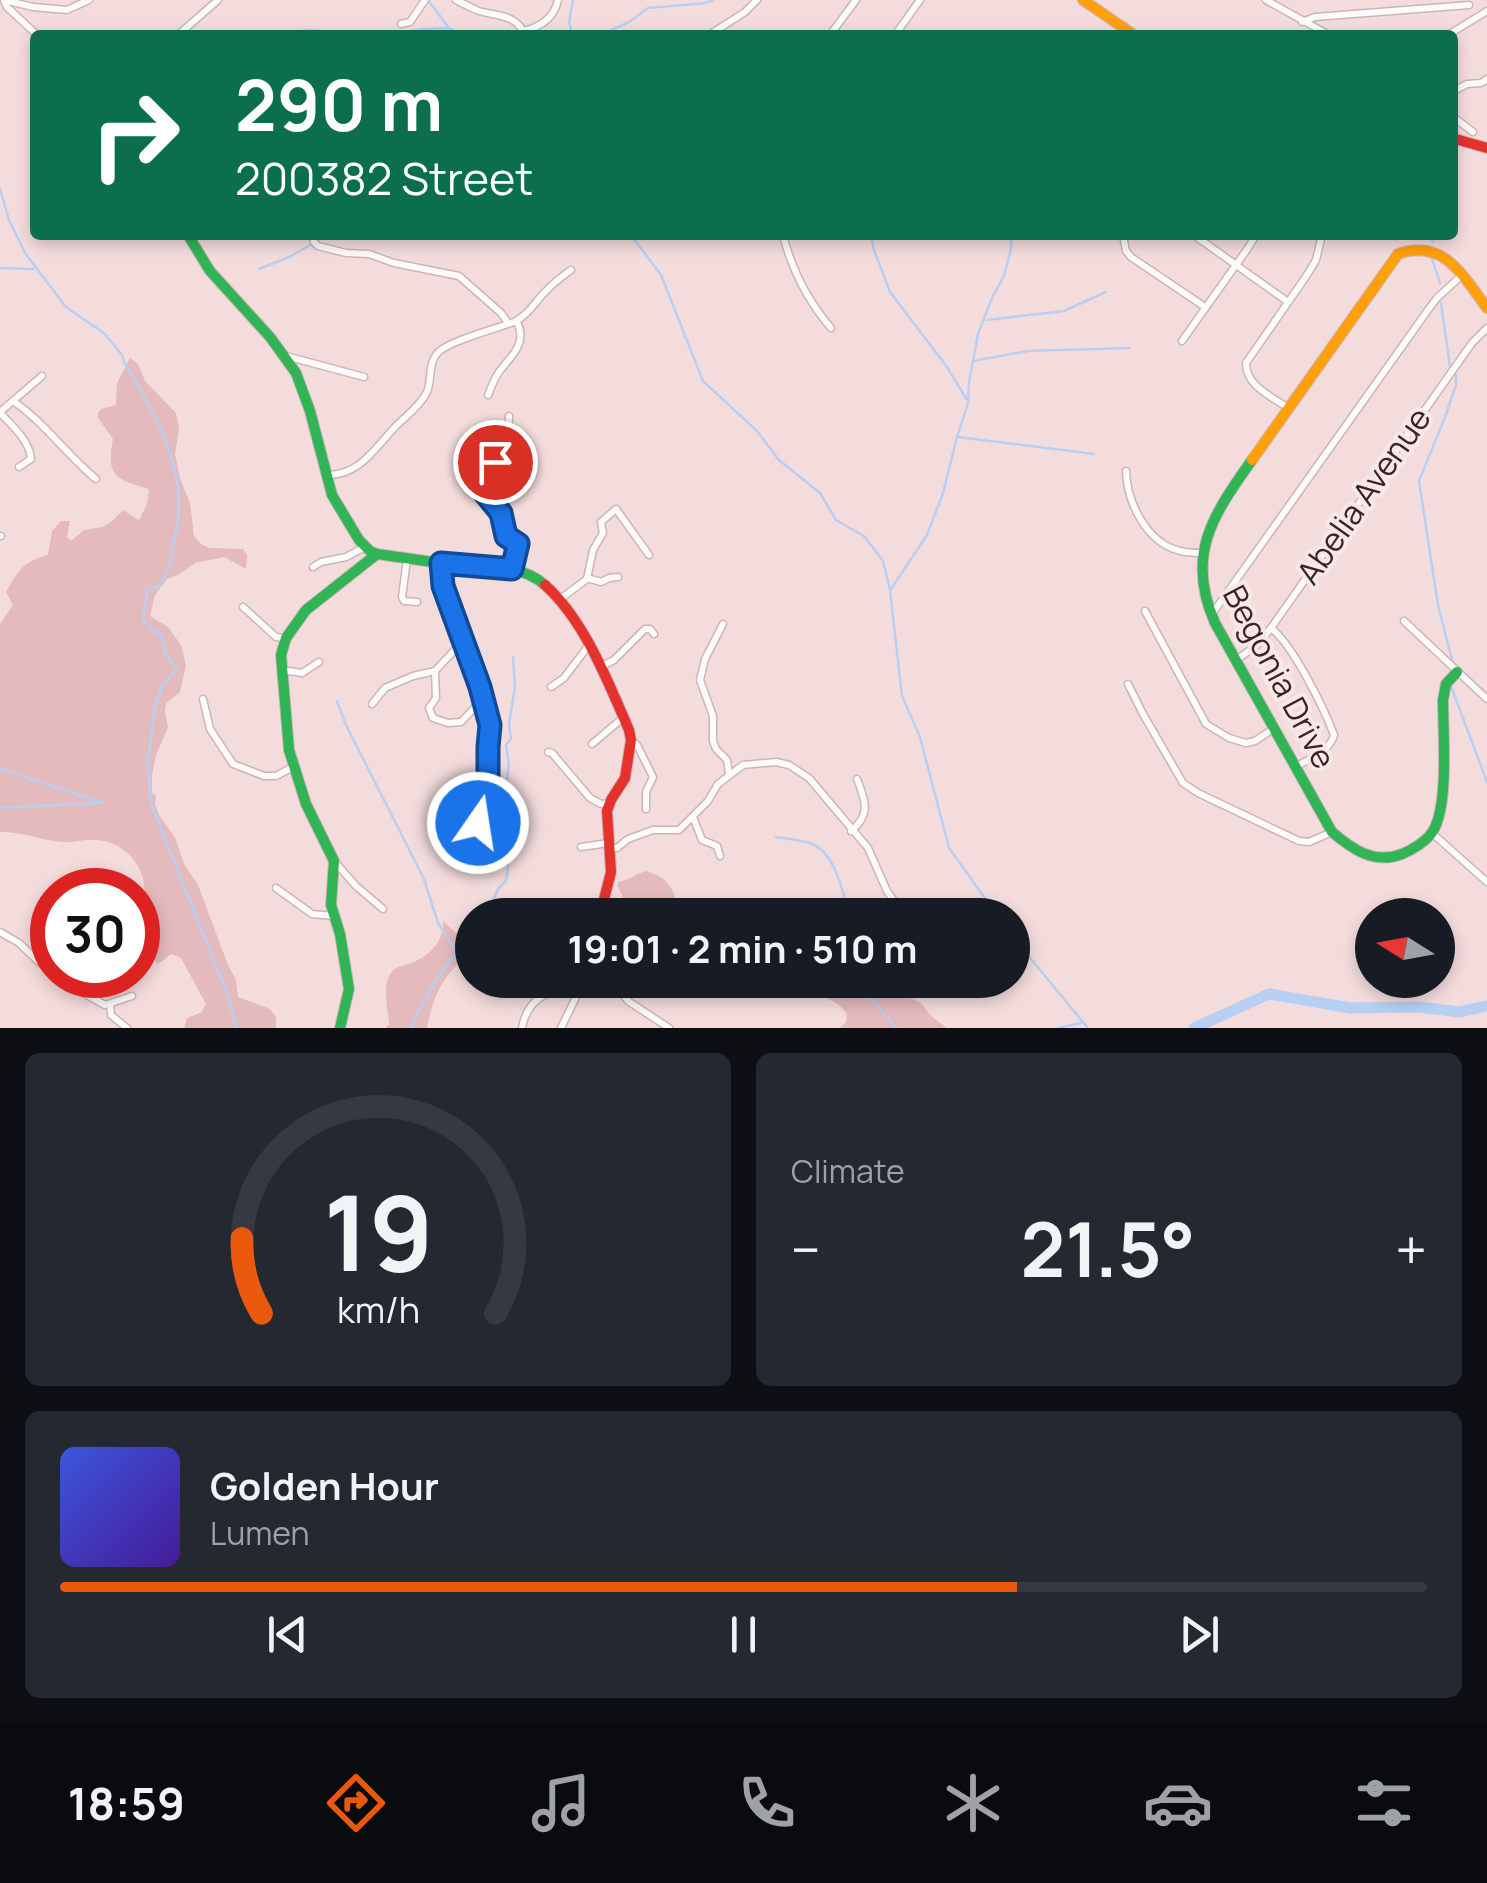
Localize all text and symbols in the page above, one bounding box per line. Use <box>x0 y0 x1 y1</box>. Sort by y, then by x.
text: 290 m <box>235 56 443 152</box>
icon: right <box>70 70 200 200</box>
text: 200382 Street <box>235 147 533 209</box>
street label: Abelia Avenue <box>1286 398 1440 593</box>
pin <box>453 420 538 505</box>
icon: arrive <box>468 435 523 490</box>
street label: Begonia Drive <box>1213 577 1347 776</box>
position arrow <box>426 771 530 875</box>
speed limit sign: 30 <box>30 868 160 998</box>
north arrow <box>1355 898 1455 998</box>
map controls <box>1355 898 1455 998</box>
text: 19:01 · 2 min · 510 m <box>567 922 918 974</box>
text: Climate <box>791 1149 905 1193</box>
text: 19 <box>323 1160 433 1302</box>
text: 21.5° <box>1021 1197 1195 1300</box>
text: − <box>791 1211 821 1287</box>
text: + <box>1395 1211 1427 1287</box>
text: km/h <box>336 1285 420 1334</box>
text: Golden Hour <box>210 1459 439 1511</box>
text: Lumen <box>210 1511 310 1555</box>
icon: previous <box>260 1607 315 1662</box>
icon: pause <box>716 1607 771 1662</box>
icon: next <box>1172 1607 1227 1662</box>
icon: directions <box>321 1768 391 1838</box>
icon: music <box>526 1768 596 1838</box>
icon: phone <box>732 1768 802 1838</box>
icon: climate <box>938 1768 1008 1838</box>
icon: car <box>1143 1768 1213 1838</box>
icon: filters <box>1349 1768 1419 1838</box>
text: 18:59 <box>68 1772 185 1834</box>

